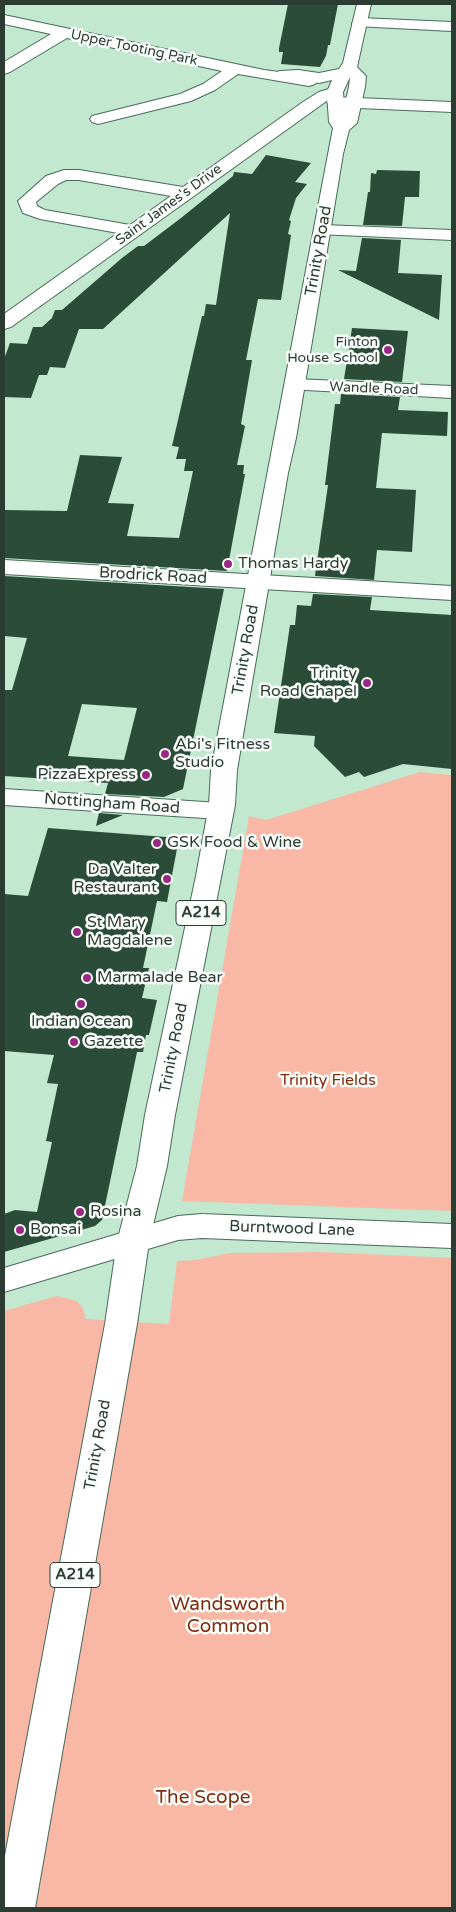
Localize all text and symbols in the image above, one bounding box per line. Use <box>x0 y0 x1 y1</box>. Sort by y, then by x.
street label: Upper Tooting Park <box>69 26 199 70</box>
street label: Saint James's Drive <box>113 161 225 249</box>
street label: Trinity Road <box>302 204 336 298</box>
place label: Finton House School <box>287 334 378 367</box>
marker: Finton House School <box>382 344 394 356</box>
street label: Wandle Road <box>329 379 419 399</box>
place label: Thomas Hardy <box>238 554 348 574</box>
marker: Thomas Hardy <box>222 558 234 570</box>
street label: Brodrick Road <box>98 564 208 588</box>
street label: Trinity Road <box>229 603 263 697</box>
place label: Trinity Road Chapel <box>260 664 357 702</box>
marker: Trinity Road Chapel <box>361 677 373 689</box>
place label: Abi's Fitness Studio <box>175 735 270 773</box>
marker: Abi's Fitness Studio <box>159 748 171 760</box>
place label: PizzaExpress <box>37 765 136 785</box>
marker: PizzaExpress <box>140 769 152 781</box>
street label: Nottingham Road <box>43 790 181 818</box>
place label: GSK Food & Wine <box>167 833 301 853</box>
marker: GSK Food & Wine <box>151 837 163 849</box>
place label: Da Valter Restaurant <box>73 860 157 898</box>
marker: Da Valter Restaurant <box>161 873 173 885</box>
road number: A214 <box>176 900 226 926</box>
place label: St Mary Magdalene <box>87 913 172 951</box>
marker: St Mary Magdalene <box>71 926 83 938</box>
place label: Marmalade Bear <box>97 968 223 988</box>
marker: Marmalade Bear <box>81 972 93 984</box>
marker: Indian Ocean <box>75 998 87 1010</box>
street label: Trinity Road <box>156 1001 192 1095</box>
place label: Indian Ocean <box>31 1012 131 1032</box>
place label: Gazette <box>84 1032 143 1052</box>
marker: Gazette <box>68 1036 80 1048</box>
park label: Trinity Fields <box>280 1071 376 1091</box>
place label: Rosina <box>90 1202 142 1222</box>
marker: Rosina <box>74 1206 86 1218</box>
street label: Burntwood Lane <box>229 1217 355 1241</box>
place label: Bonsai <box>30 1220 81 1240</box>
marker: Bonsai <box>14 1224 26 1236</box>
street label: Trinity Road <box>81 1398 115 1492</box>
road number: A214 <box>50 1562 100 1588</box>
park label: Wandsworth Common <box>171 1594 285 1638</box>
park label: The Scope <box>156 1787 250 1809</box>

